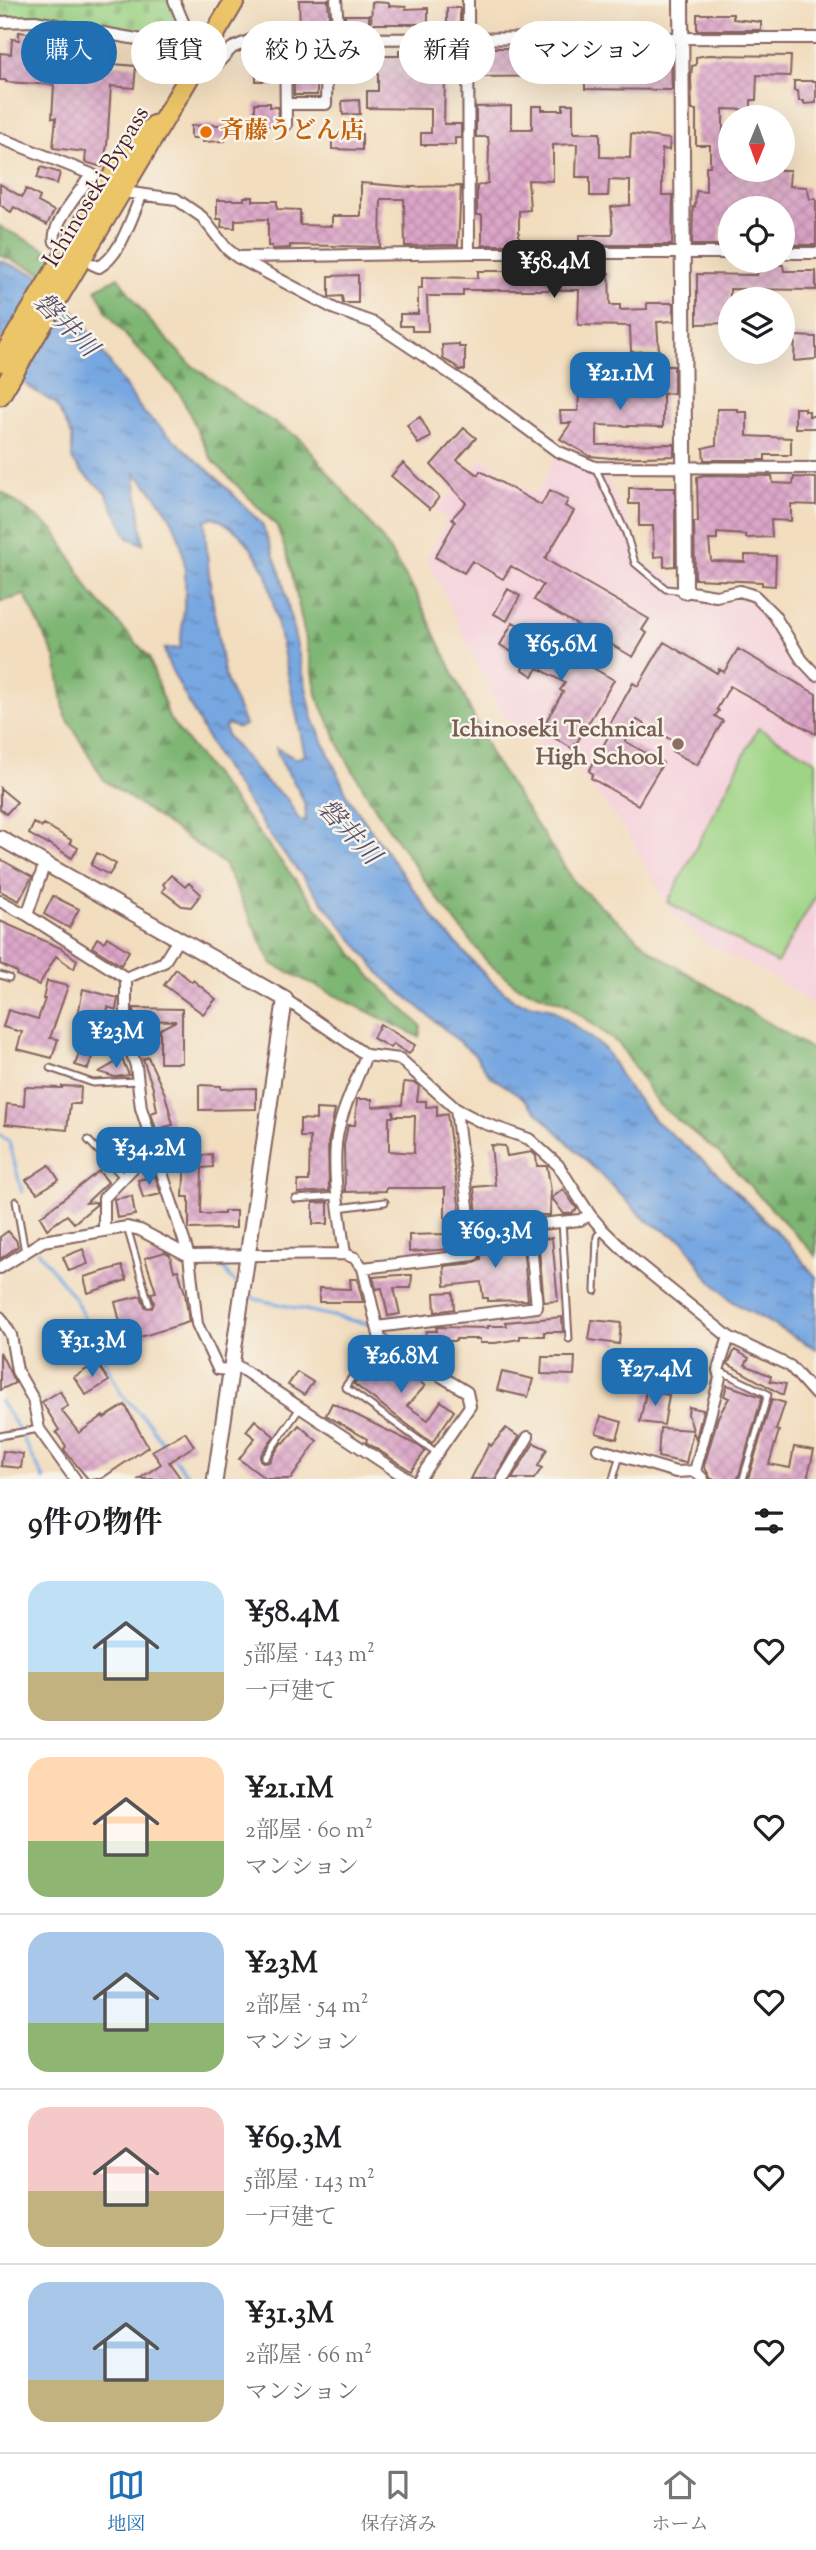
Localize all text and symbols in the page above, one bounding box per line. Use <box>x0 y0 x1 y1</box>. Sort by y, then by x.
chip: 購入 <box>21 21 117 84</box>
chip: 賃貸 <box>131 21 227 84</box>
chip: 絞り込み <box>241 21 385 84</box>
chip: 新着 <box>399 21 495 84</box>
chip: マンション <box>509 21 676 84</box>
street label: Ichinoseki Bypass <box>35 100 159 274</box>
north arrow <box>718 105 794 182</box>
map controls <box>718 105 795 364</box>
place label: 斉藤うどん店 <box>220 115 364 149</box>
marker: 斉藤うどん店 <box>198 124 214 140</box>
button: locate <box>718 196 795 273</box>
pin: ¥58.4M <box>497 240 611 300</box>
text: ¥58.4M <box>518 246 590 279</box>
water label: 磐井川 <box>24 285 108 369</box>
button: layers <box>718 287 795 364</box>
pin: ¥21.1M <box>563 352 677 412</box>
text: ¥21.1M <box>586 358 654 391</box>
pin: ¥65.6M <box>504 624 618 683</box>
text: ¥65.6M <box>525 629 597 662</box>
place label: Ichinoseki Technical High School <box>452 713 664 775</box>
marker: Ichinoseki Technical High School <box>670 736 686 752</box>
water label: 磐井川 <box>308 792 390 876</box>
pin: ¥23M <box>75 1010 157 1070</box>
text: ¥23M <box>88 1016 144 1049</box>
pin: ¥34.2M <box>92 1128 206 1187</box>
text: ¥34.2M <box>112 1133 186 1166</box>
pin: ¥69.3M <box>438 1210 552 1270</box>
text: ¥69.3M <box>458 1216 532 1249</box>
pin: ¥31.3M <box>35 1320 149 1379</box>
text: ¥31.3M <box>58 1325 126 1358</box>
pin: ¥26.8M <box>344 1336 458 1395</box>
text: ¥26.8M <box>364 1341 438 1374</box>
pin: ¥27.4M <box>598 1348 712 1408</box>
text: ¥27.4M <box>618 1354 692 1387</box>
icon: filters <box>750 1502 788 1540</box>
text: 9件の物件 <box>28 1503 163 1546</box>
text: ¥58.4M <box>245 1592 340 1635</box>
icon: home <box>84 1609 168 1693</box>
icon: heart <box>750 1632 788 1670</box>
text: 5部屋 · 143 m² <box>245 1639 375 1672</box>
text: 一戸建て <box>245 1676 337 1709</box>
text: ¥21.1M <box>245 1768 334 1811</box>
icon: home <box>84 1785 168 1869</box>
icon: heart <box>750 1808 788 1846</box>
text: 2部屋 · 60 m² <box>245 1815 373 1848</box>
text: マンション <box>245 1852 359 1885</box>
text: ¥23M <box>245 1943 318 1986</box>
icon: home <box>84 1960 168 2044</box>
icon: heart <box>750 1983 788 2021</box>
text: 2部屋 · 54 m² <box>245 1990 369 2023</box>
text: マンション <box>245 2027 359 2060</box>
text: ¥69.3M <box>245 2118 342 2161</box>
icon: home <box>84 2135 168 2219</box>
icon: heart <box>750 2158 788 2196</box>
text: 5部屋 · 143 m² <box>245 2165 375 2198</box>
text: 一戸建て <box>245 2202 337 2235</box>
text: ¥31.3M <box>245 2293 334 2336</box>
icon: home <box>84 2310 168 2394</box>
icon: heart <box>750 2333 788 2371</box>
text: 2部屋 · 66 m² <box>245 2340 372 2373</box>
text: マンション <box>245 2377 359 2410</box>
tab: 地図 <box>107 2466 146 2539</box>
tab: 保存済み <box>360 2466 437 2539</box>
tab: ホーム <box>651 2466 709 2539</box>

